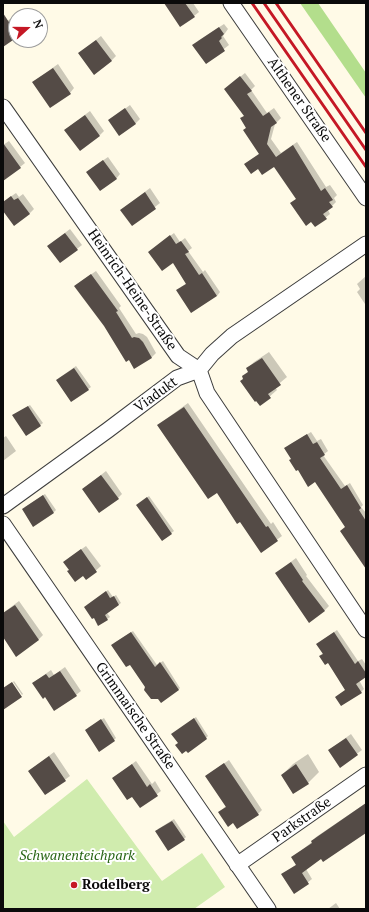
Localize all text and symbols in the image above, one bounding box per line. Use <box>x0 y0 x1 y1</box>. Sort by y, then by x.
north arrow <box>8 8 48 48</box>
text: N <box>30 18 46 30</box>
street label: Althener Straße <box>264 54 334 146</box>
street label: Heinrich-Heine-Straße <box>84 226 180 354</box>
street label: Viadukt <box>131 374 181 416</box>
street label: Grimmaische Straße <box>92 659 178 773</box>
street label: Parkstraße <box>269 794 335 846</box>
park label: Schwanenteichpark <box>19 848 135 864</box>
place label: Rodelberg <box>82 877 150 893</box>
marker: Rodelberg <box>69 880 79 890</box>

